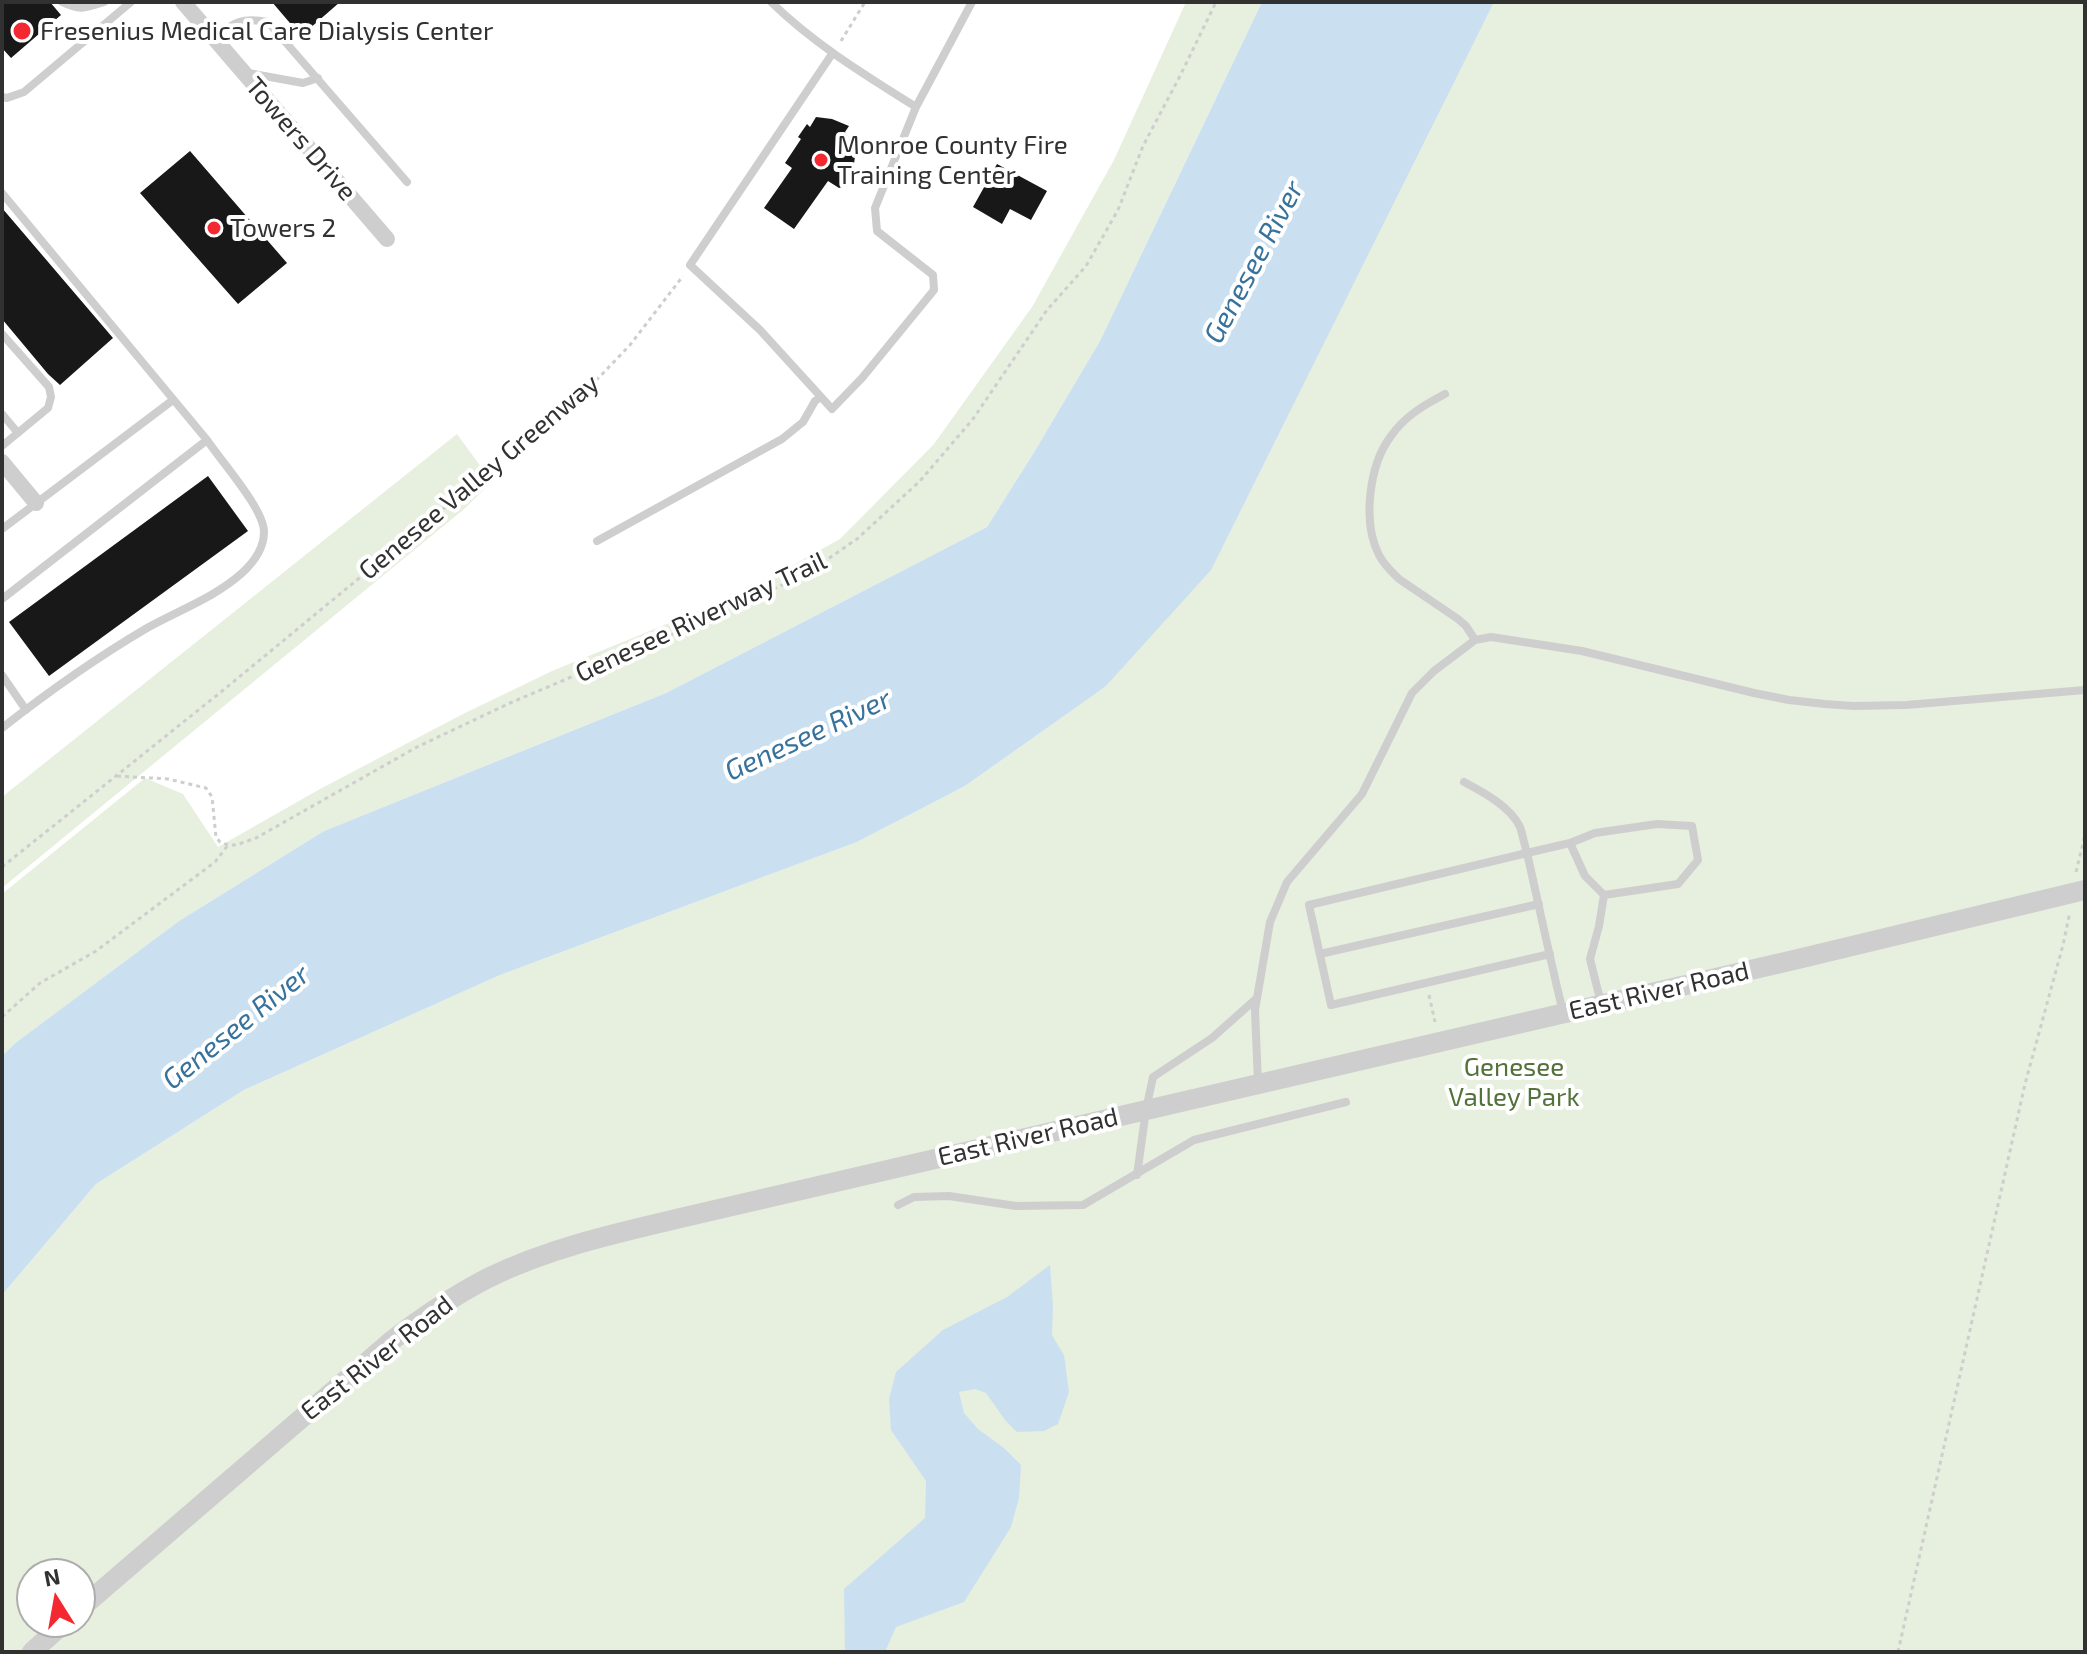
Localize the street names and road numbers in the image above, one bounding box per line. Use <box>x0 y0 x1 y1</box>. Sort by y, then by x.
street label: Towers Drive <box>239 71 363 207</box>
street label: Genesee Valley Greenway <box>353 368 605 586</box>
street label: Genesee Riverway Trail <box>570 545 832 689</box>
street label: East River Road <box>1566 955 1752 1027</box>
street label: East River Road <box>935 1101 1121 1173</box>
street label: East River Road <box>295 1289 459 1427</box>

